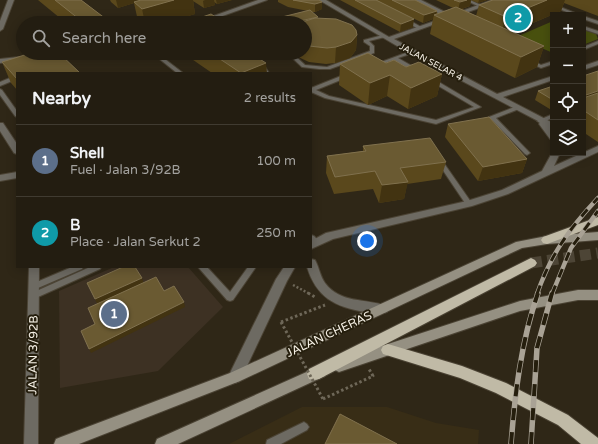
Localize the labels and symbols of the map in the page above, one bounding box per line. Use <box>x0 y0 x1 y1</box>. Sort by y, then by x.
pin: 2 <box>505 3 531 33</box>
street label: JALAN SELAR 4 <box>397 41 464 84</box>
your location <box>357 231 377 251</box>
pin: 1 <box>101 299 127 329</box>
street label: JALAN CHERAS <box>284 308 374 360</box>
street label: JALAN 3/92B <box>25 315 41 395</box>

